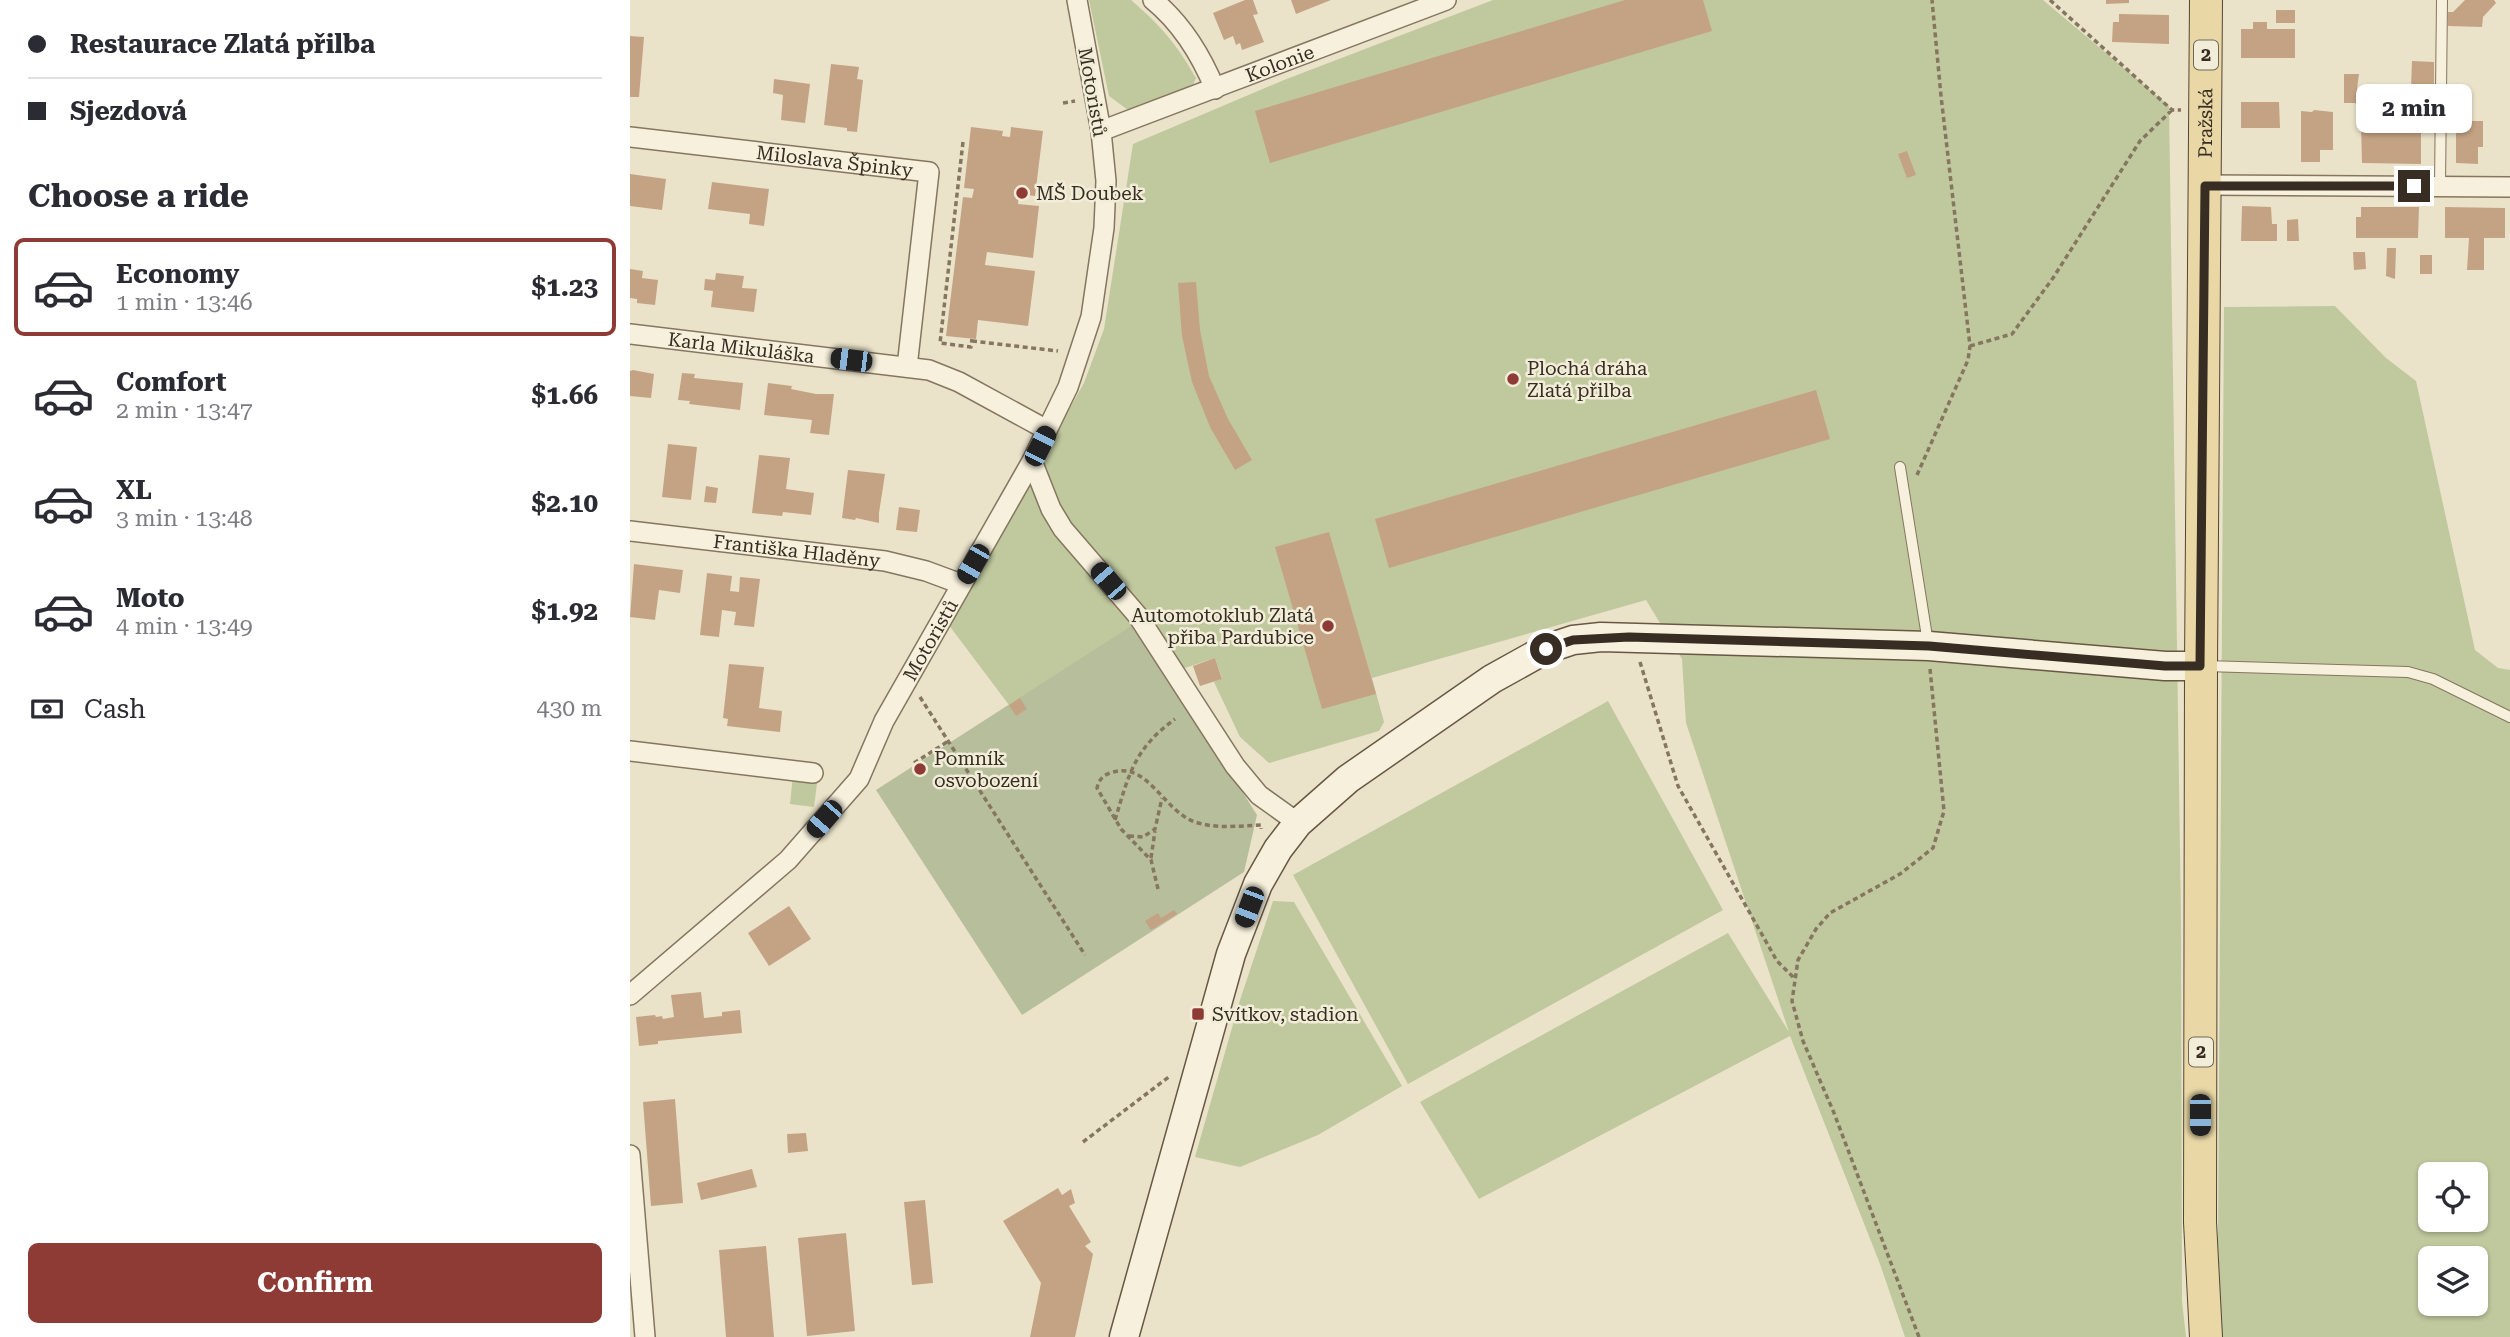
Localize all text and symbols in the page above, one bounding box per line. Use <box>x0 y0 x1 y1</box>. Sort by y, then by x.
text: Restaurace Zlatá přilba <box>70 29 375 59</box>
street label: Kolonie <box>1242 40 1317 87</box>
road number: 2 <box>2194 40 2218 70</box>
street label: Motoristů <box>1073 46 1112 139</box>
callout: 2 min <box>2356 85 2472 134</box>
street label: Pražská <box>2194 87 2217 158</box>
text: 2 min <box>2382 95 2446 122</box>
text: Sjezdová <box>70 96 187 126</box>
street label: Miloslava Špinky <box>755 141 915 182</box>
route end <box>2398 170 2430 202</box>
text: Choose a ride <box>28 177 249 215</box>
place label: MŠ Doubek <box>1036 182 1144 205</box>
marker: MŠ Doubek <box>1014 185 1030 201</box>
icon: car <box>32 256 95 319</box>
text: Economy <box>116 259 239 289</box>
text: $1.23 <box>532 272 598 302</box>
text: 1 min · 13:46 <box>116 289 253 316</box>
street label: Karla Mikuláška <box>667 328 816 368</box>
car <box>829 347 874 373</box>
place label: Plochá dráha Zlatá přilba <box>1527 357 1648 402</box>
icon: car <box>32 364 95 427</box>
text: Comfort <box>116 367 226 397</box>
marker: Plochá dráha Zlatá přilba <box>1505 371 1521 387</box>
text: $1.66 <box>532 380 598 410</box>
text: 2 min · 13:47 <box>116 397 253 424</box>
car <box>1022 423 1059 469</box>
icon: car <box>32 472 95 535</box>
text: XL <box>116 475 152 505</box>
text: $2.10 <box>532 488 598 518</box>
text: 3 min · 13:48 <box>116 505 253 532</box>
street label: Františka Hladěny <box>712 530 882 572</box>
car <box>954 541 993 587</box>
car <box>1087 558 1130 604</box>
icon: car <box>32 580 95 643</box>
text: Moto <box>116 583 185 613</box>
street label: Motoristů <box>898 595 963 685</box>
text: $1.92 <box>532 596 598 626</box>
place label: Automotoklub Zlatá přiba Pardubice <box>1131 604 1315 649</box>
text: 4 min · 13:49 <box>116 613 253 640</box>
marker: Automotoklub Zlatá přiba Pardubice <box>1320 618 1336 634</box>
route start <box>1530 633 1562 665</box>
icon: cash <box>28 690 66 728</box>
text: Cash <box>84 694 146 724</box>
text: 430 m <box>537 695 602 722</box>
place label: Pomník osvobození <box>934 747 1038 792</box>
marker: Pomník osvobození <box>912 761 928 777</box>
car <box>803 796 846 842</box>
car <box>1232 884 1267 930</box>
place label: Svítkov, stadion <box>1212 1003 1358 1026</box>
marker: Svítkov, stadion <box>1190 1006 1206 1022</box>
road number: 2 <box>2189 1037 2213 1066</box>
car <box>2190 1094 2211 1136</box>
map controls <box>2418 1162 2488 1316</box>
button: locate <box>2418 1162 2488 1232</box>
button: Confirm <box>28 1243 602 1323</box>
button: layers <box>2418 1246 2488 1316</box>

